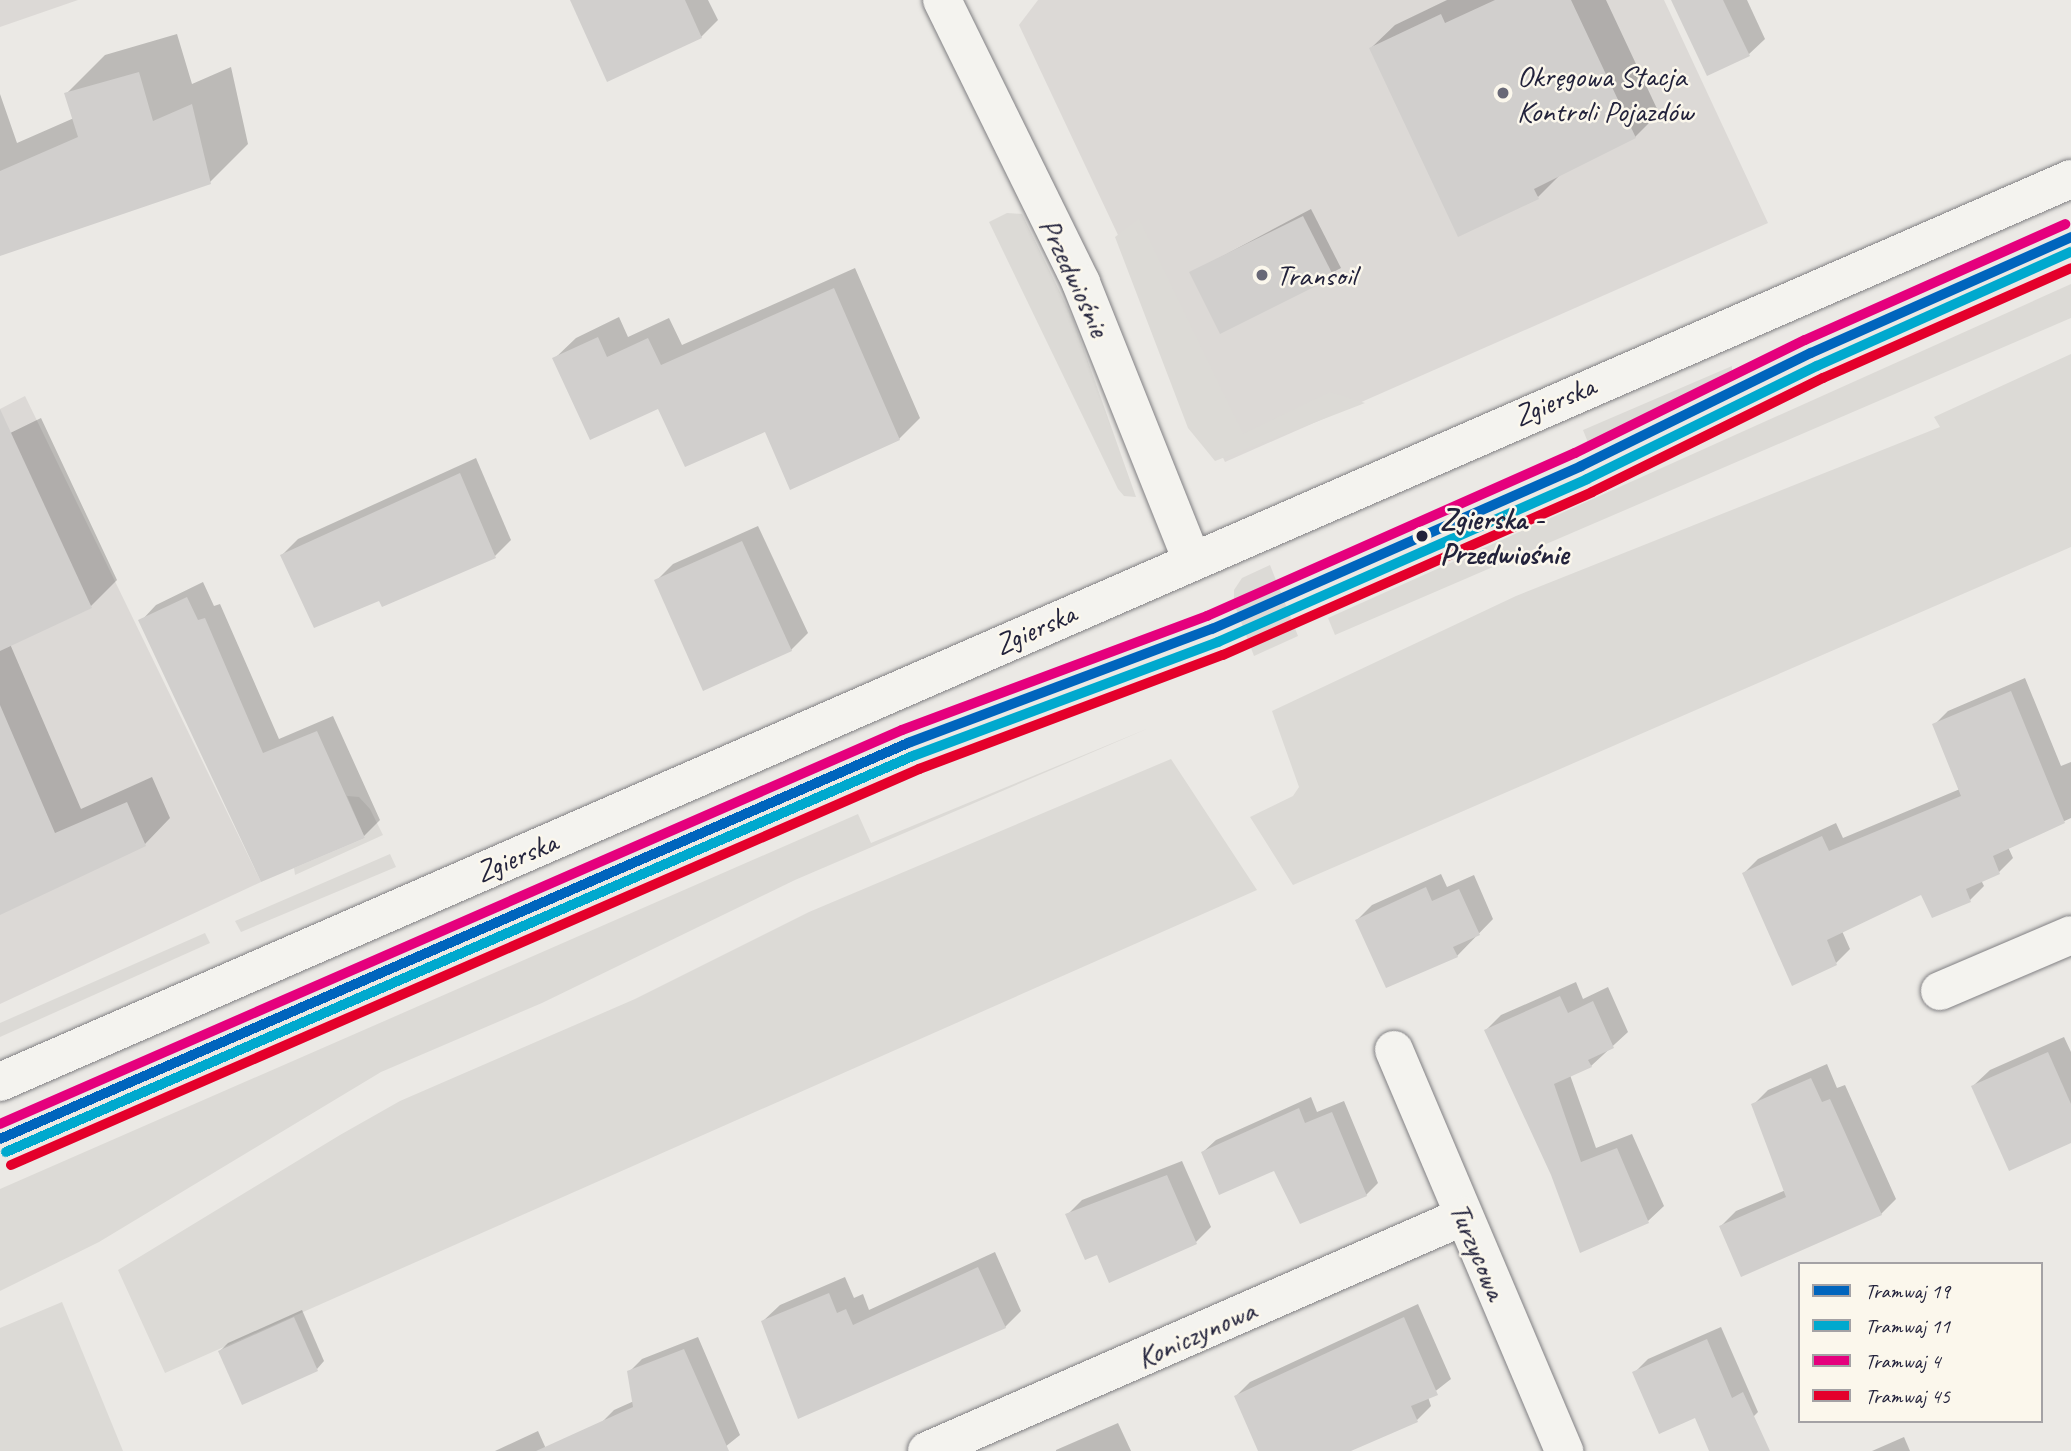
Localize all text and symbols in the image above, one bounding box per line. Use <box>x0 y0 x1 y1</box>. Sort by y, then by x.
place label: Okręgowa Stacja Kontroli Pojazdów <box>1517 58 1693 128</box>
marker: Okręgowa Stacja Kontroli Pojazdów <box>1495 85 1511 101</box>
street label: Przedwiośnie <box>1032 212 1118 342</box>
place label: Transoil <box>1276 257 1356 293</box>
marker: Transoil <box>1254 267 1270 283</box>
street label: Zgierska <box>1508 368 1600 434</box>
place label: Zgierska - Przedwiośnie <box>1440 501 1569 572</box>
marker: Zgierska - Przedwiośnie <box>1410 524 1434 548</box>
street label: Zgierska <box>989 595 1081 663</box>
street label: Zgierska <box>470 824 562 890</box>
street label: Turzycowa <box>1442 1197 1514 1305</box>
legend <box>1798 1262 2043 1423</box>
text: Tramwaj 19 <box>1865 1278 1950 1304</box>
street label: Koniczynowa <box>1131 1292 1261 1376</box>
text: Tramwaj 11 <box>1865 1313 1950 1339</box>
text: Tramwaj 4 <box>1865 1348 1941 1374</box>
text: Tramwaj 45 <box>1865 1383 1950 1409</box>

